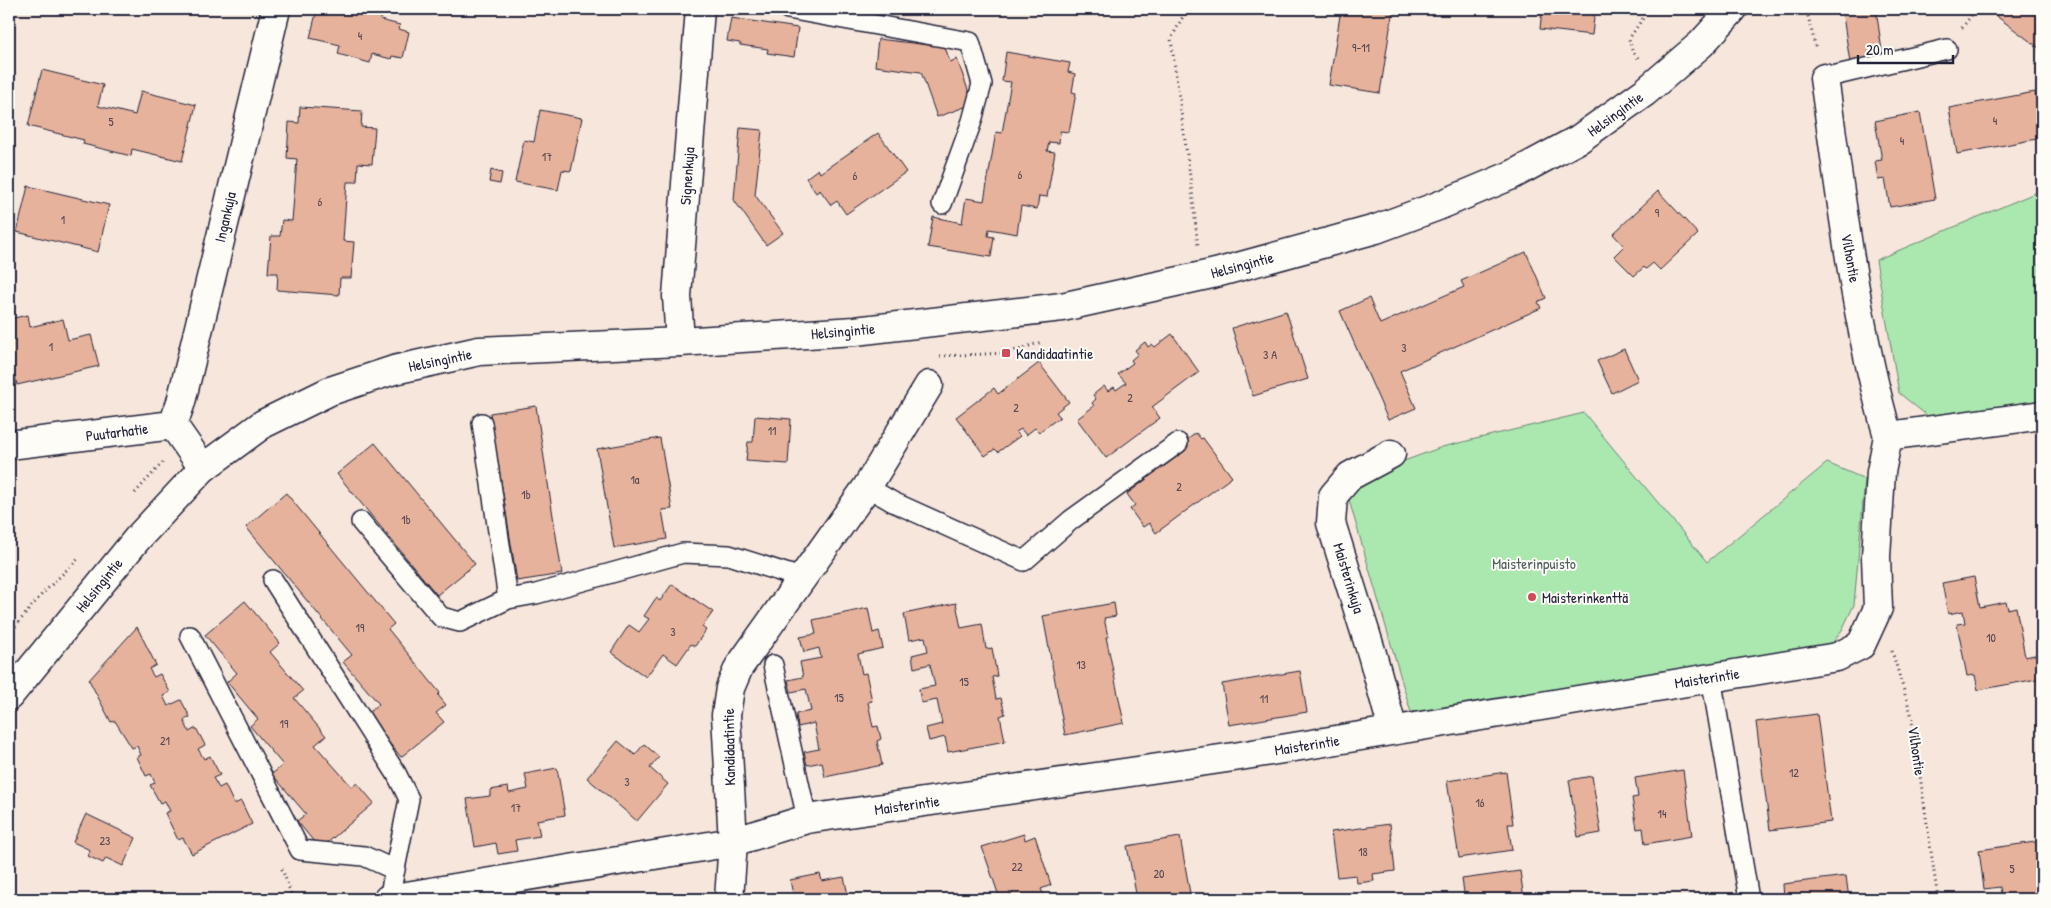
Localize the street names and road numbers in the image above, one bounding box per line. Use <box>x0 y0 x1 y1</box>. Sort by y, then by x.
street label: Helsingintie <box>1583 87 1647 141</box>
street label: Signenkuja <box>674 146 700 206</box>
street label: Ingankuja <box>209 190 241 244</box>
street label: Vilhontie <box>1836 232 1866 284</box>
street label: Helsingintie <box>1208 247 1276 283</box>
street label: Helsingintie <box>810 318 876 344</box>
street label: Helsingintie <box>406 343 474 377</box>
street label: Puutarhatie <box>85 418 149 446</box>
street label: Maisterinkuja <box>1328 540 1370 616</box>
street label: Helsingintie <box>71 553 127 617</box>
street label: Maisterintie <box>1673 663 1741 693</box>
street label: Kandidaatintie <box>718 708 740 786</box>
street label: Vilhontie <box>1903 725 1931 777</box>
street label: Maisterintie <box>1273 730 1341 760</box>
street label: Maisterintie <box>873 790 941 820</box>

